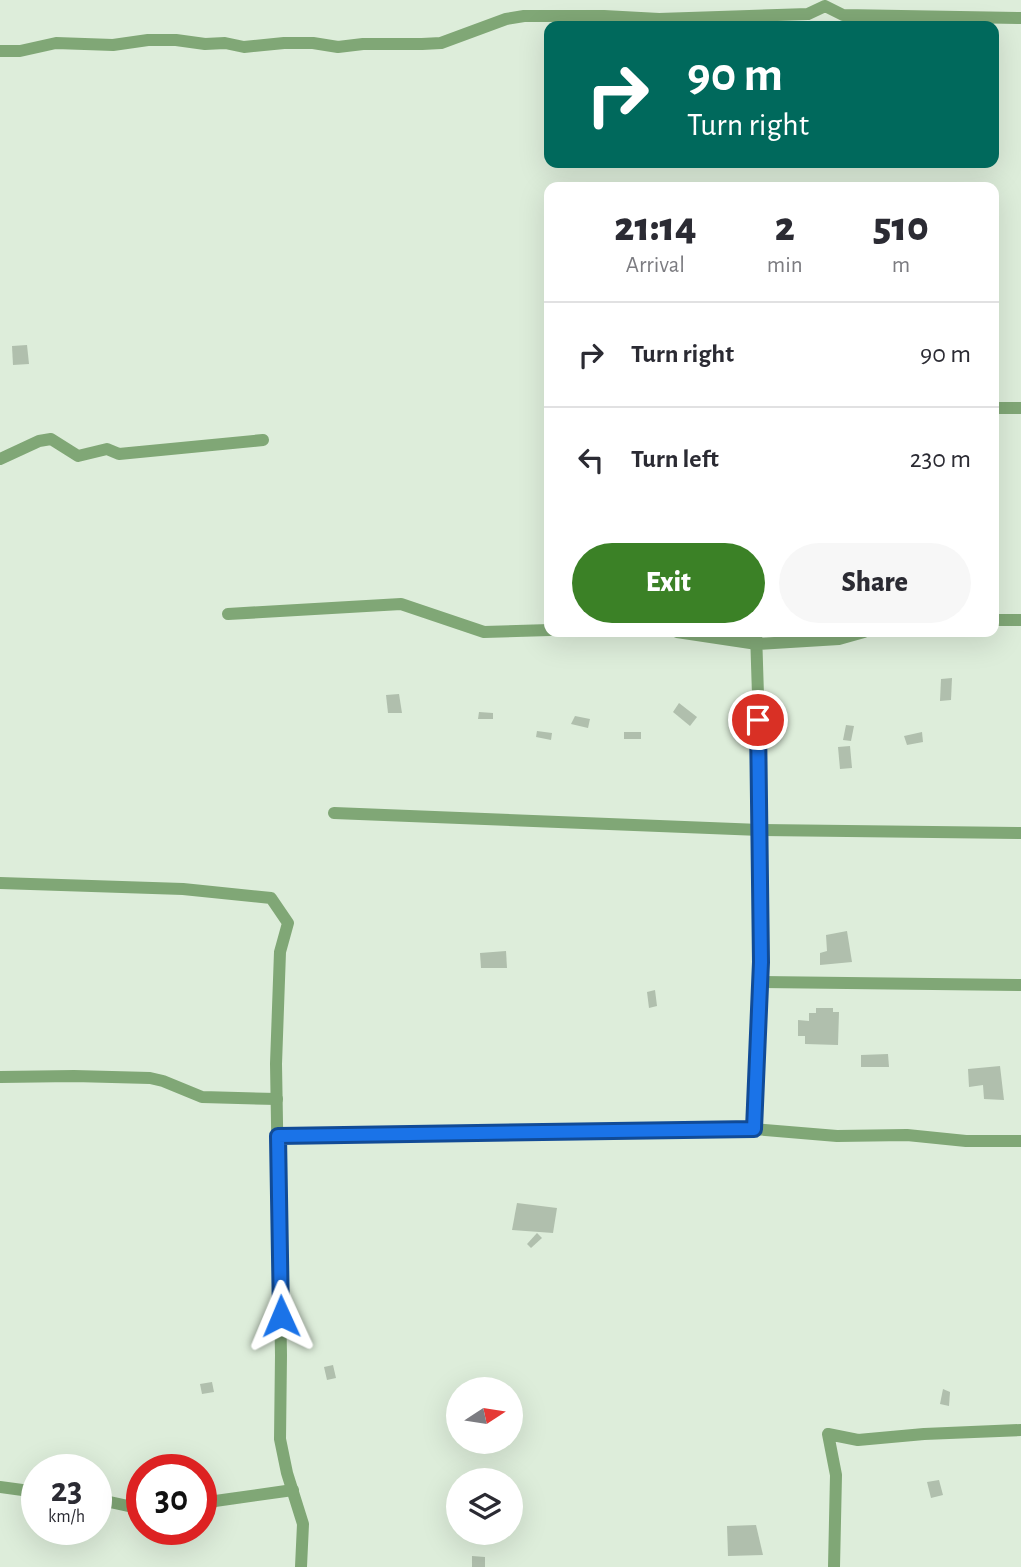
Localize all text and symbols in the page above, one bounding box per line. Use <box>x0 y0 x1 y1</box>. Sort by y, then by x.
icon: right <box>572 49 663 140</box>
text: 90 m <box>687 51 783 100</box>
text: Turn right <box>687 109 809 141</box>
text: 21:14 <box>614 206 697 248</box>
text: 2 <box>775 206 795 248</box>
text: 510 <box>873 206 929 248</box>
text: Arrival <box>626 254 685 277</box>
text: min <box>767 254 803 277</box>
text: m <box>892 254 910 277</box>
icon: right <box>572 336 610 374</box>
text: Turn right <box>631 341 734 367</box>
text: 90 m <box>920 341 971 367</box>
icon: left <box>572 441 610 479</box>
text: Turn left <box>631 446 719 472</box>
text: 230 m <box>910 446 971 472</box>
button: Exit <box>572 543 765 623</box>
button: Share <box>779 543 971 623</box>
pin <box>728 690 788 750</box>
icon: arrive <box>739 701 777 739</box>
position arrow <box>244 1279 318 1353</box>
north arrow <box>446 1377 523 1454</box>
map controls <box>446 1377 523 1545</box>
speed limit sign: 30 <box>126 1454 217 1545</box>
button: layers <box>446 1468 523 1545</box>
text: 23 <box>51 1473 82 1508</box>
text: km/h <box>48 1508 85 1526</box>

